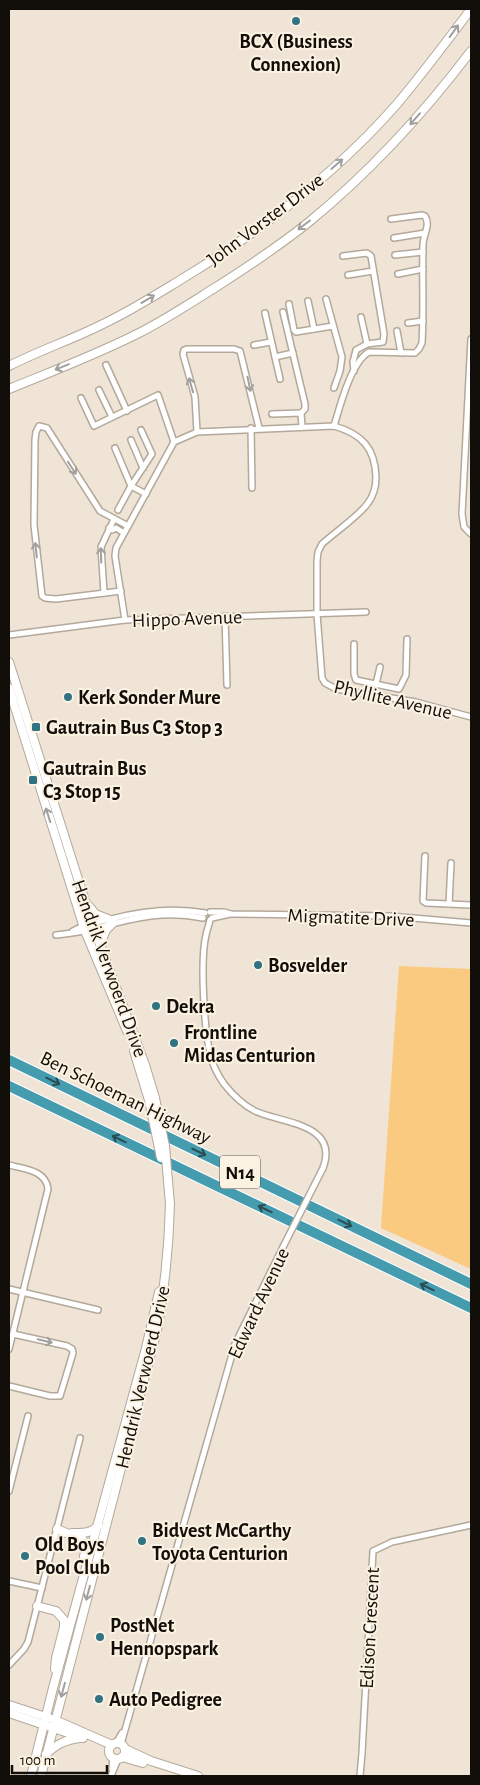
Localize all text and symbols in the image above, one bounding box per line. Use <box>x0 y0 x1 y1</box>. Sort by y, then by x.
marker: BCX (Business Connexion) <box>290 15 302 27</box>
one-way arrow <box>449 25 460 38</box>
place label: BCX (Business Connexion) <box>239 32 353 75</box>
one-way arrow <box>409 113 421 126</box>
one-way arrow <box>330 158 343 170</box>
street label: John Vorster Drive <box>204 170 328 270</box>
one-way arrow <box>298 220 311 231</box>
one-way arrow <box>141 294 155 304</box>
one-way arrow <box>55 363 70 373</box>
one-way arrow <box>245 376 254 392</box>
one-way arrow <box>186 378 196 394</box>
one-way arrow <box>67 460 77 474</box>
one-way arrow <box>31 542 41 558</box>
one-way arrow <box>97 547 106 563</box>
street label: Hippo Avenue <box>132 607 243 631</box>
street label: Phyllite Avenue <box>332 677 454 723</box>
place label: Kerk Sonder Mure <box>78 688 221 708</box>
marker: Kerk Sonder Mure <box>62 691 74 703</box>
place label: Gautrain Bus C3 Stop 3 <box>46 718 223 738</box>
marker: Gautrain Bus C3 Stop 3 <box>30 721 42 733</box>
place label: Gautrain Bus C3 Stop 15 <box>43 759 147 802</box>
marker: Gautrain Bus C3 Stop 15 <box>27 774 39 786</box>
one-way arrow <box>43 808 53 824</box>
street label: Hendrik Verwoerd Drive <box>68 877 150 1060</box>
street label: Migmatite Drive <box>287 906 415 930</box>
place label: Bosvelder <box>268 956 347 976</box>
marker: Bosvelder <box>252 959 264 971</box>
place label: Dekra <box>166 997 215 1017</box>
marker: Dekra <box>150 1000 162 1012</box>
place label: Frontline Midas Centurion <box>184 1023 316 1066</box>
marker: Frontline Midas Centurion <box>168 1037 180 1049</box>
street label: Ben Schoeman Highway <box>37 1048 214 1148</box>
one-way arrow <box>45 1076 60 1086</box>
one-way arrow <box>112 1133 127 1143</box>
one-way arrow <box>191 1148 206 1157</box>
road number: N14 <box>220 1156 260 1188</box>
one-way arrow <box>258 1204 273 1214</box>
one-way arrow <box>337 1219 352 1228</box>
street label: Edward Avenue <box>224 1245 293 1362</box>
one-way arrow <box>420 1282 435 1291</box>
street label: Hendrik Verwoerd Drive <box>112 1284 174 1471</box>
one-way arrow <box>36 1337 52 1346</box>
place label: Bidvest McCarthy Toyota Centurion <box>152 1521 291 1564</box>
place label: Old Boys Pool Club <box>35 1535 110 1578</box>
marker: Bidvest McCarthy Toyota Centurion <box>136 1535 148 1547</box>
marker: Old Boys Pool Club <box>19 1550 31 1562</box>
street label: Edison Crescent <box>357 1566 383 1689</box>
one-way arrow <box>83 1585 93 1601</box>
place label: PostNet Hennopspark <box>110 1616 219 1659</box>
marker: PostNet Hennopspark <box>94 1631 106 1643</box>
one-way arrow <box>58 1681 67 1697</box>
place label: Auto Pedigree <box>109 1690 222 1710</box>
marker: Auto Pedigree <box>93 1693 105 1705</box>
scale bar <box>12 1742 108 1774</box>
text: 100 m <box>20 1753 55 1768</box>

